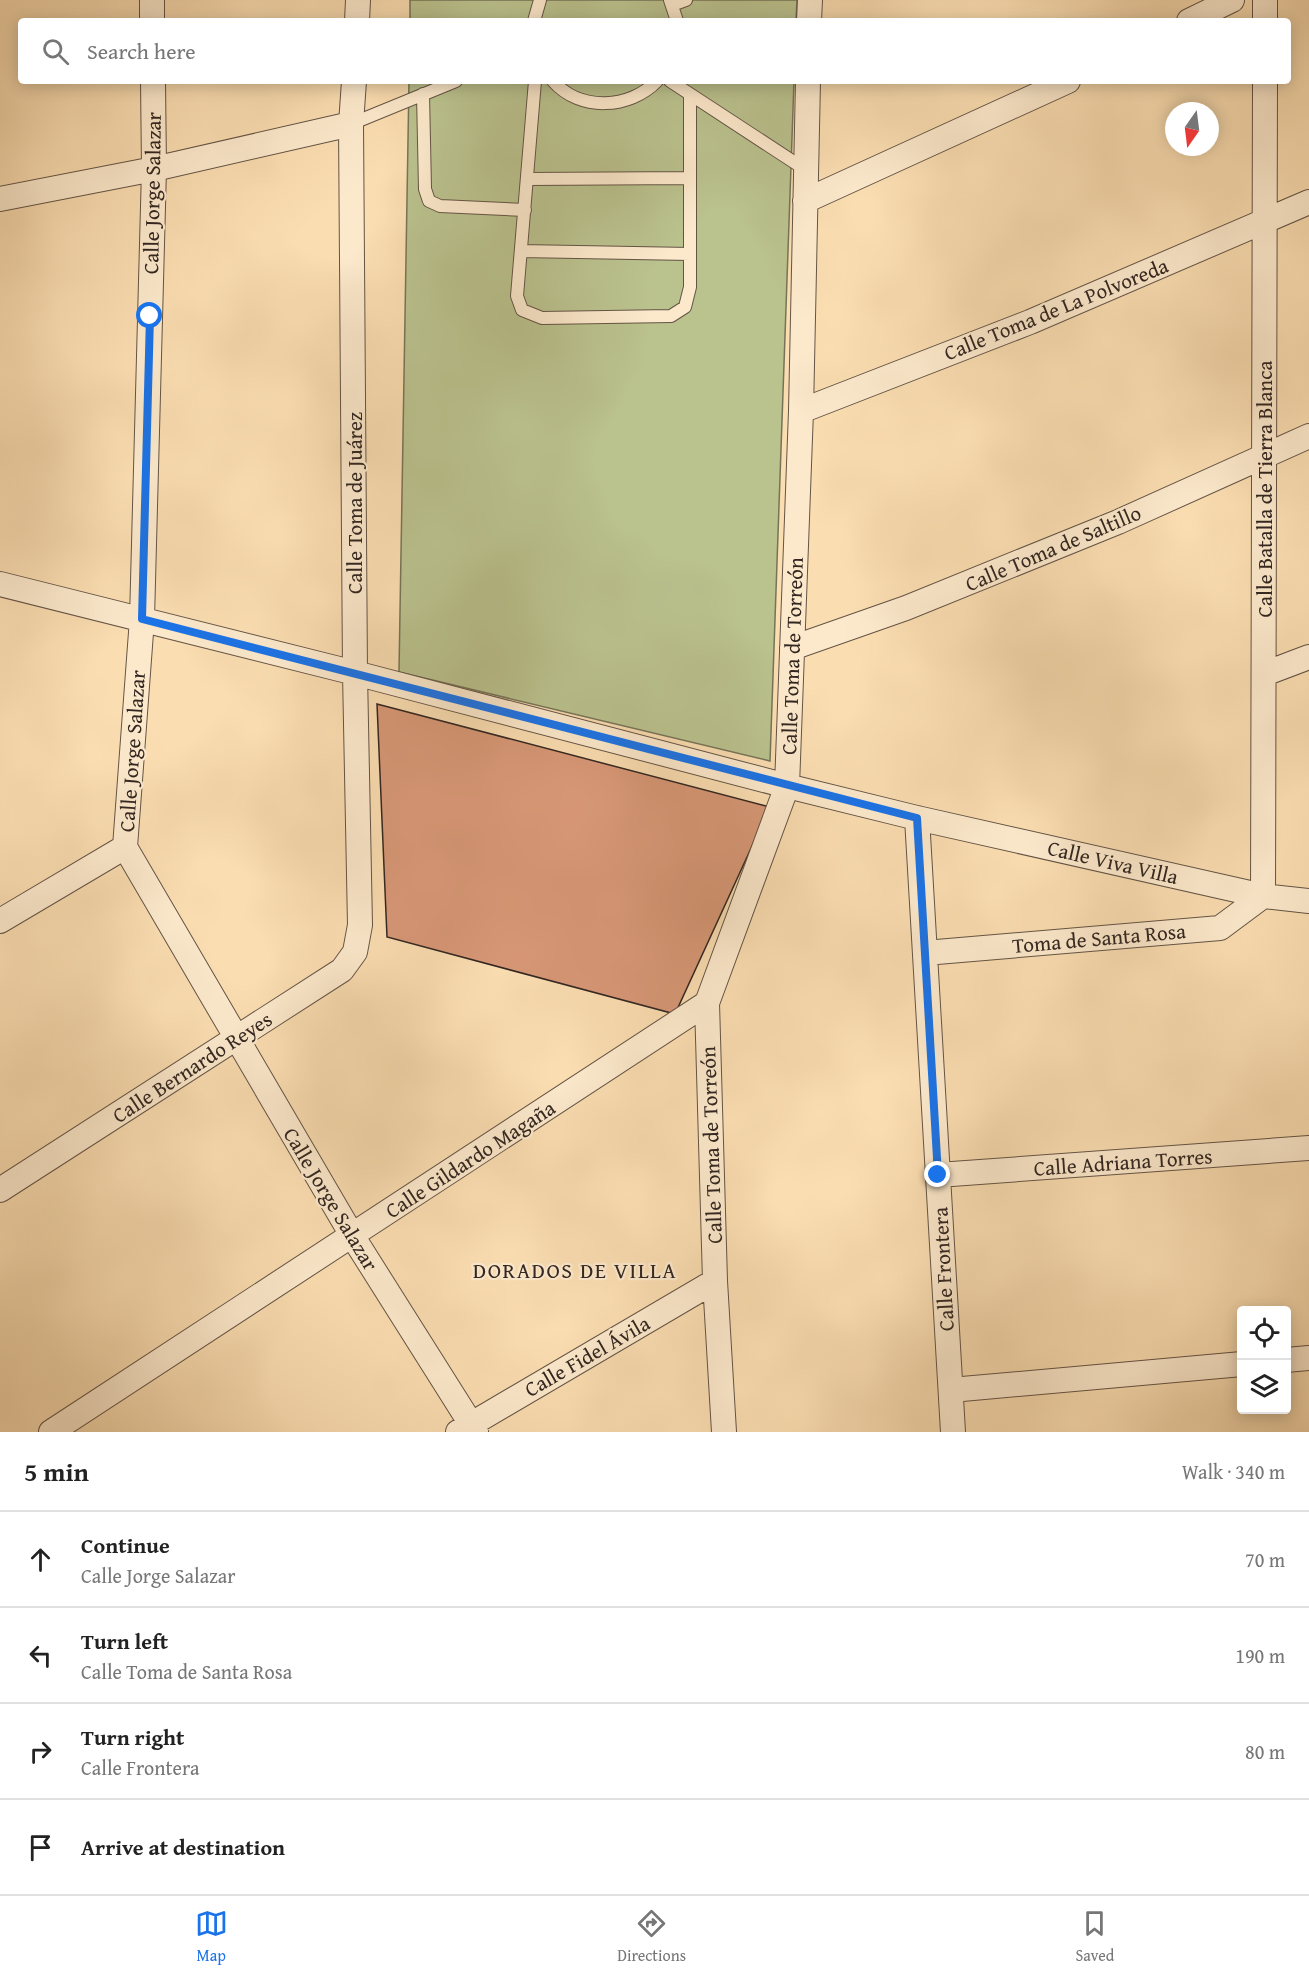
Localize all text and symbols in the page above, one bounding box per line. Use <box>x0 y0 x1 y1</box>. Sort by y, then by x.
search box <box>18 18 1291 84</box>
icon: search <box>39 35 72 68</box>
text: Search here <box>87 35 196 67</box>
north arrow <box>1165 102 1219 156</box>
street label: Calle Jorge Salazar <box>135 111 169 274</box>
street label: Calle Toma de La Polvoreda <box>939 250 1173 368</box>
route start <box>136 302 162 328</box>
street label: Calle Batalla de Tierra Blanca <box>1249 361 1280 617</box>
street label: Calle Toma de Juárez <box>339 412 370 594</box>
street label: Calle Toma de Saltillo <box>960 497 1146 599</box>
street label: Calle Toma de Torreón <box>773 556 811 755</box>
street label: Calle Jorge Salazar <box>111 669 153 833</box>
street label: Calle Viva Villa <box>1045 832 1181 892</box>
street label: Toma de Santa Rosa <box>1011 915 1187 961</box>
street label: Calle Bernardo Reyes <box>106 1004 278 1130</box>
street label: Calle Toma de Torreón <box>692 1045 730 1244</box>
street label: Calle Gildardo Magaña <box>379 1092 561 1226</box>
street label: Calle Jorge Salazar <box>276 1121 386 1277</box>
street label: Calle Adriana Torres <box>1033 1140 1213 1184</box>
route end <box>924 1161 950 1187</box>
street label: Calle Frontera <box>924 1206 962 1332</box>
district label: DORADOS DE VILLA <box>473 1254 677 1286</box>
map controls <box>1237 1306 1291 1414</box>
button: locate <box>1237 1306 1291 1360</box>
street label: Calle Fidel Ávila <box>519 1307 656 1404</box>
button: layers <box>1237 1360 1291 1414</box>
text: 5 min <box>24 1452 89 1491</box>
text: Walk · 340 m <box>1182 1457 1285 1486</box>
text: Continue <box>81 1529 170 1561</box>
icon: ahead <box>24 1543 57 1576</box>
text: 70 m <box>1245 1545 1285 1574</box>
text: Calle Jorge Salazar <box>81 1561 236 1590</box>
text: Turn left <box>81 1625 168 1657</box>
icon: left <box>24 1639 57 1672</box>
text: 190 m <box>1235 1641 1285 1670</box>
text: Calle Toma de Santa Rosa <box>81 1657 292 1686</box>
text: Turn right <box>81 1721 184 1753</box>
icon: right <box>24 1735 57 1768</box>
text: 80 m <box>1245 1737 1285 1766</box>
text: Calle Frontera <box>81 1753 199 1782</box>
icon: arrive <box>24 1831 57 1864</box>
text: Arrive at destination <box>81 1831 285 1863</box>
tab: Map <box>195 1907 228 1967</box>
tab: Directions <box>617 1907 686 1967</box>
tab: Saved <box>1075 1907 1114 1967</box>

